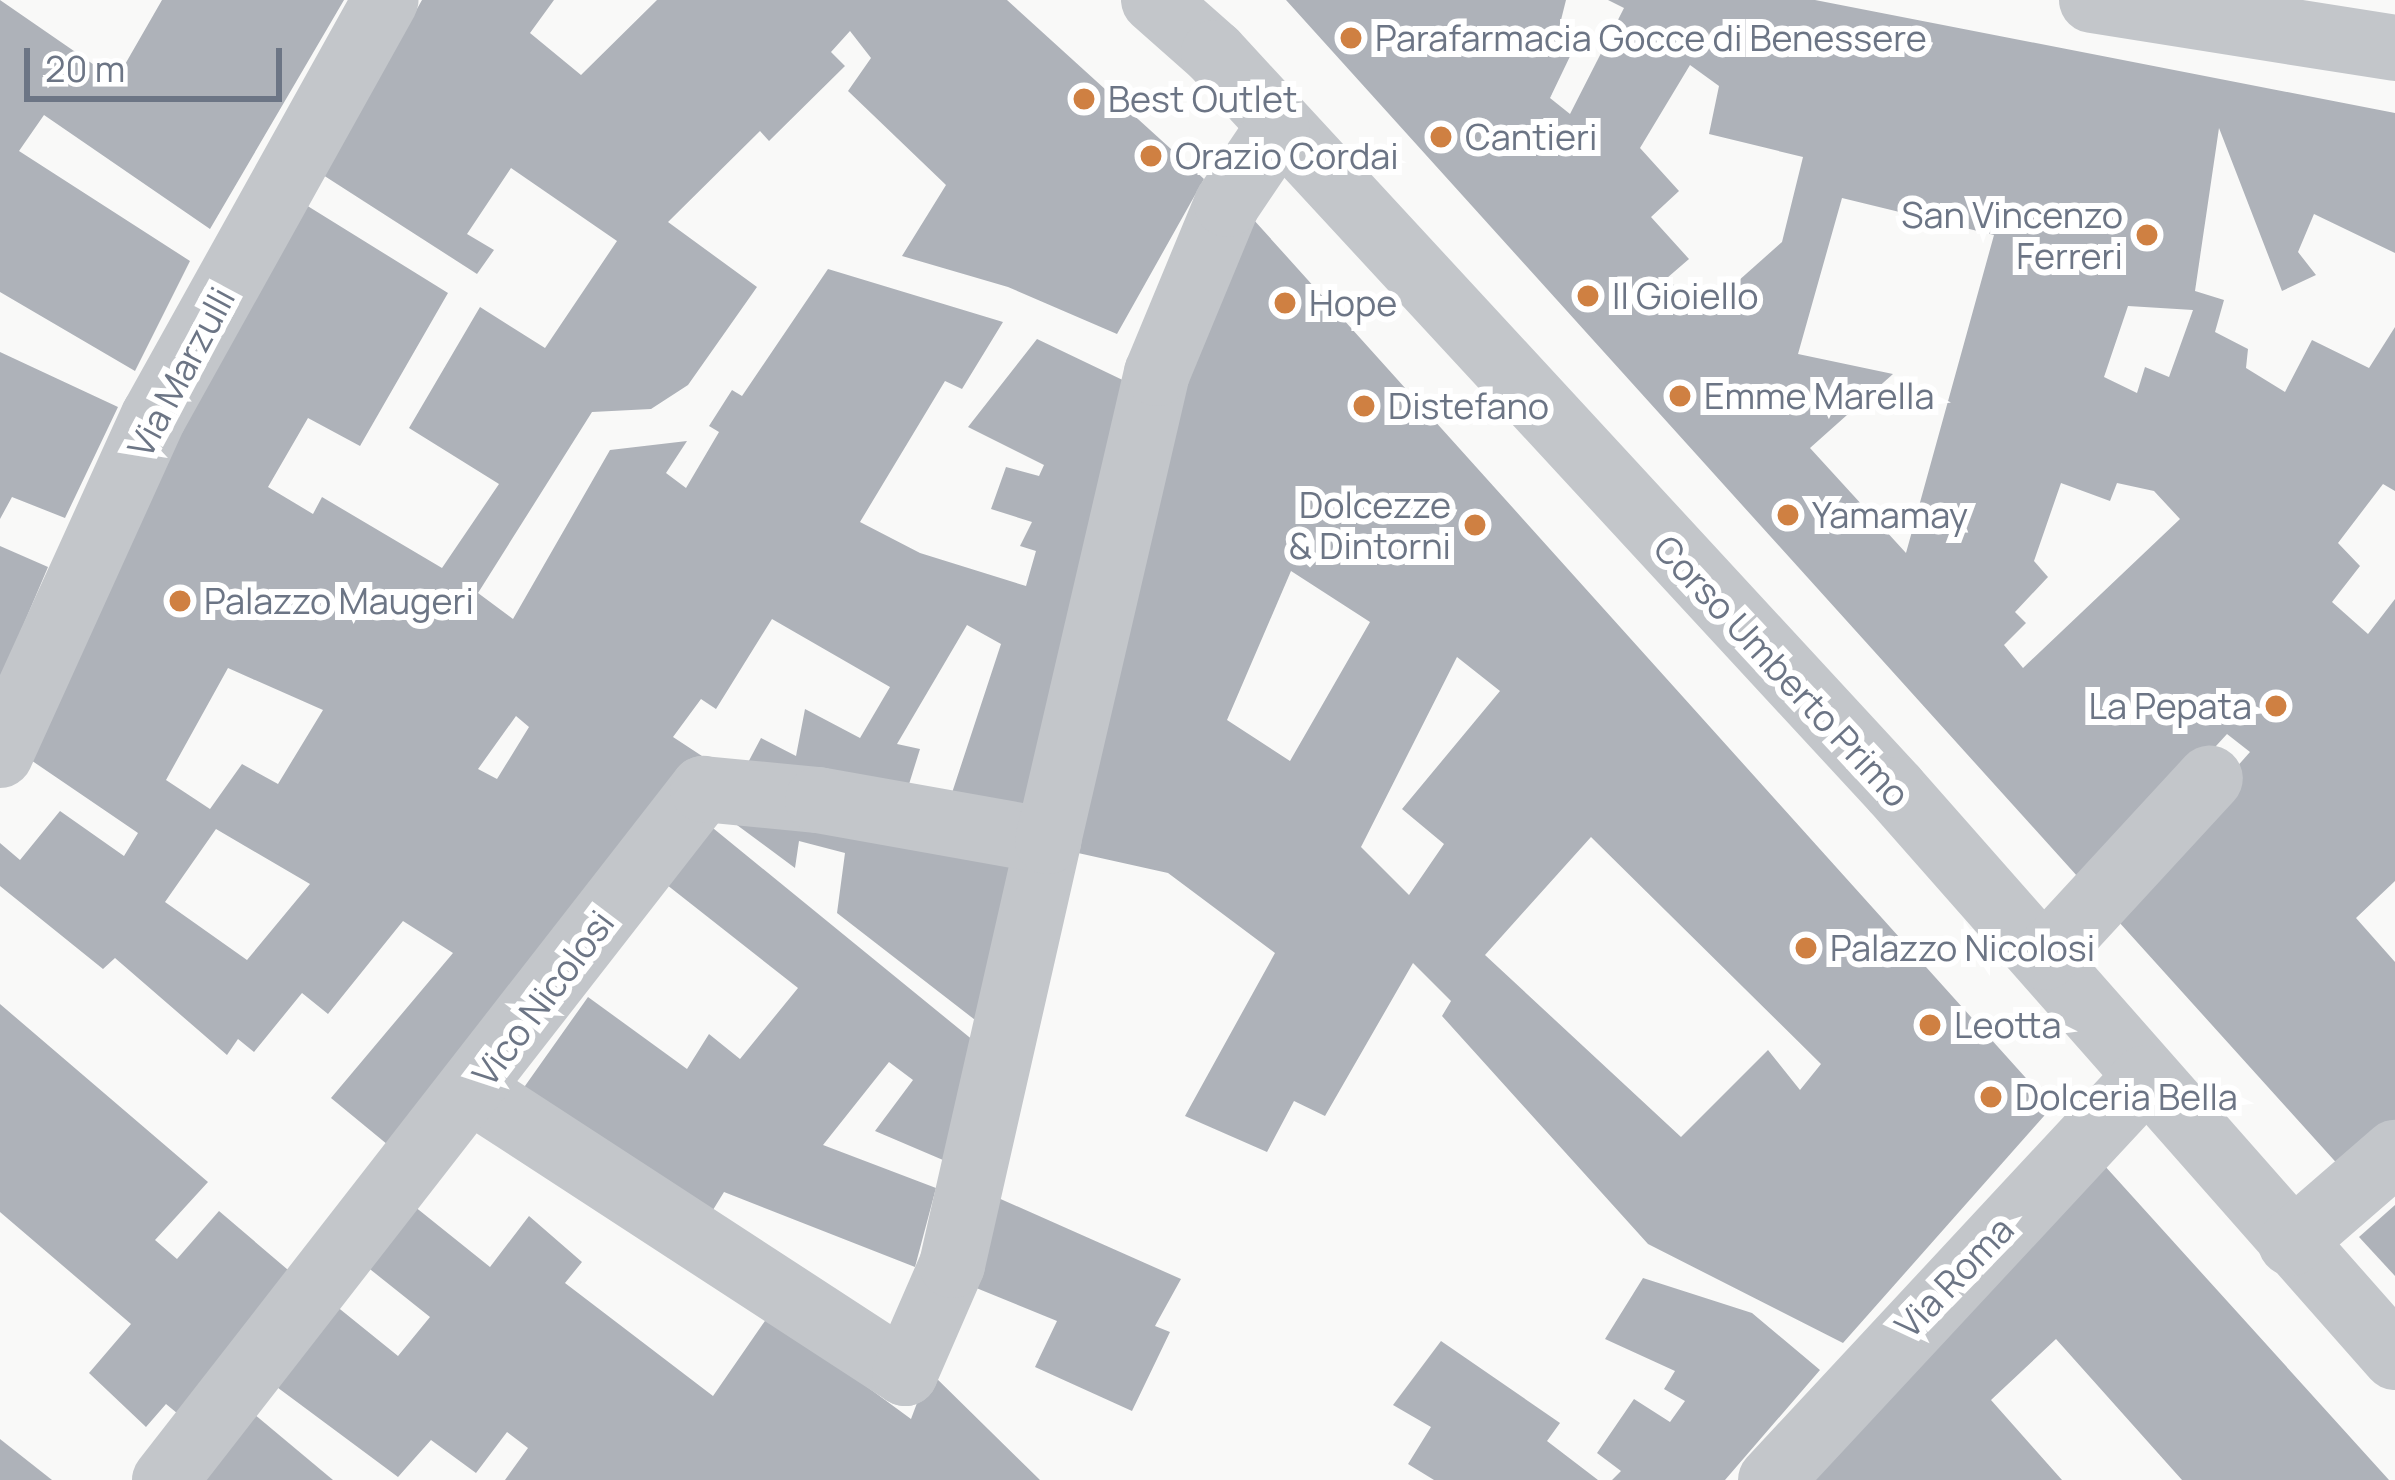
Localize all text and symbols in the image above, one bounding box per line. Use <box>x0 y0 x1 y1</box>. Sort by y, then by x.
place label: Parafarmacia Gocce di Benessere <box>1375 16 1927 60</box>
scale bar <box>30 24 288 98</box>
marker: Parafarmacia Gocce di Benessere <box>1338 25 1364 51</box>
text: 20 m <box>45 44 125 93</box>
place label: Best Outlet <box>1108 77 1297 121</box>
marker: Best Outlet <box>1071 86 1097 112</box>
place label: Cantieri <box>1465 115 1597 159</box>
marker: Cantieri <box>1428 124 1454 150</box>
place label: Orazio Cordai <box>1175 134 1399 178</box>
marker: Orazio Cordai <box>1138 143 1164 169</box>
place label: San Vincenzo Ferreri <box>1901 192 2123 277</box>
marker: San Vincenzo Ferreri <box>2134 222 2160 248</box>
place label: Il Gioiello <box>1612 274 1759 318</box>
street label: Via Marzulli <box>118 280 244 464</box>
place label: Hope <box>1309 281 1397 325</box>
marker: Il Gioiello <box>1575 283 1601 309</box>
marker: Hope <box>1272 290 1298 316</box>
place label: Emme Marella <box>1704 374 1934 418</box>
marker: Emme Marella <box>1667 383 1693 409</box>
place label: Distefano <box>1388 384 1549 428</box>
marker: Distefano <box>1351 393 1377 419</box>
place label: Dolcezze & Dintorni <box>1289 482 1451 567</box>
place label: Yamamay <box>1812 493 1968 537</box>
marker: Yamamay <box>1775 502 1801 528</box>
marker: Dolcezze & Dintorni <box>1462 512 1488 538</box>
street label: Corso Umberto Primo <box>1645 527 1919 815</box>
place label: Palazzo Maugeri <box>204 579 474 623</box>
marker: Palazzo Maugeri <box>167 588 193 614</box>
place label: La Pepata <box>2089 684 2252 728</box>
marker: La Pepata <box>2263 693 2289 719</box>
street label: Vico Nicolosi <box>463 902 623 1094</box>
place label: Palazzo Nicolosi <box>1830 926 2095 970</box>
marker: Palazzo Nicolosi <box>1793 935 1819 961</box>
place label: Leotta <box>1954 1003 2061 1047</box>
marker: Leotta <box>1917 1012 1943 1038</box>
place label: Dolceria Bella <box>2015 1075 2238 1119</box>
marker: Dolceria Bella <box>1978 1084 2004 1110</box>
street label: Via Roma <box>1886 1208 2022 1346</box>

